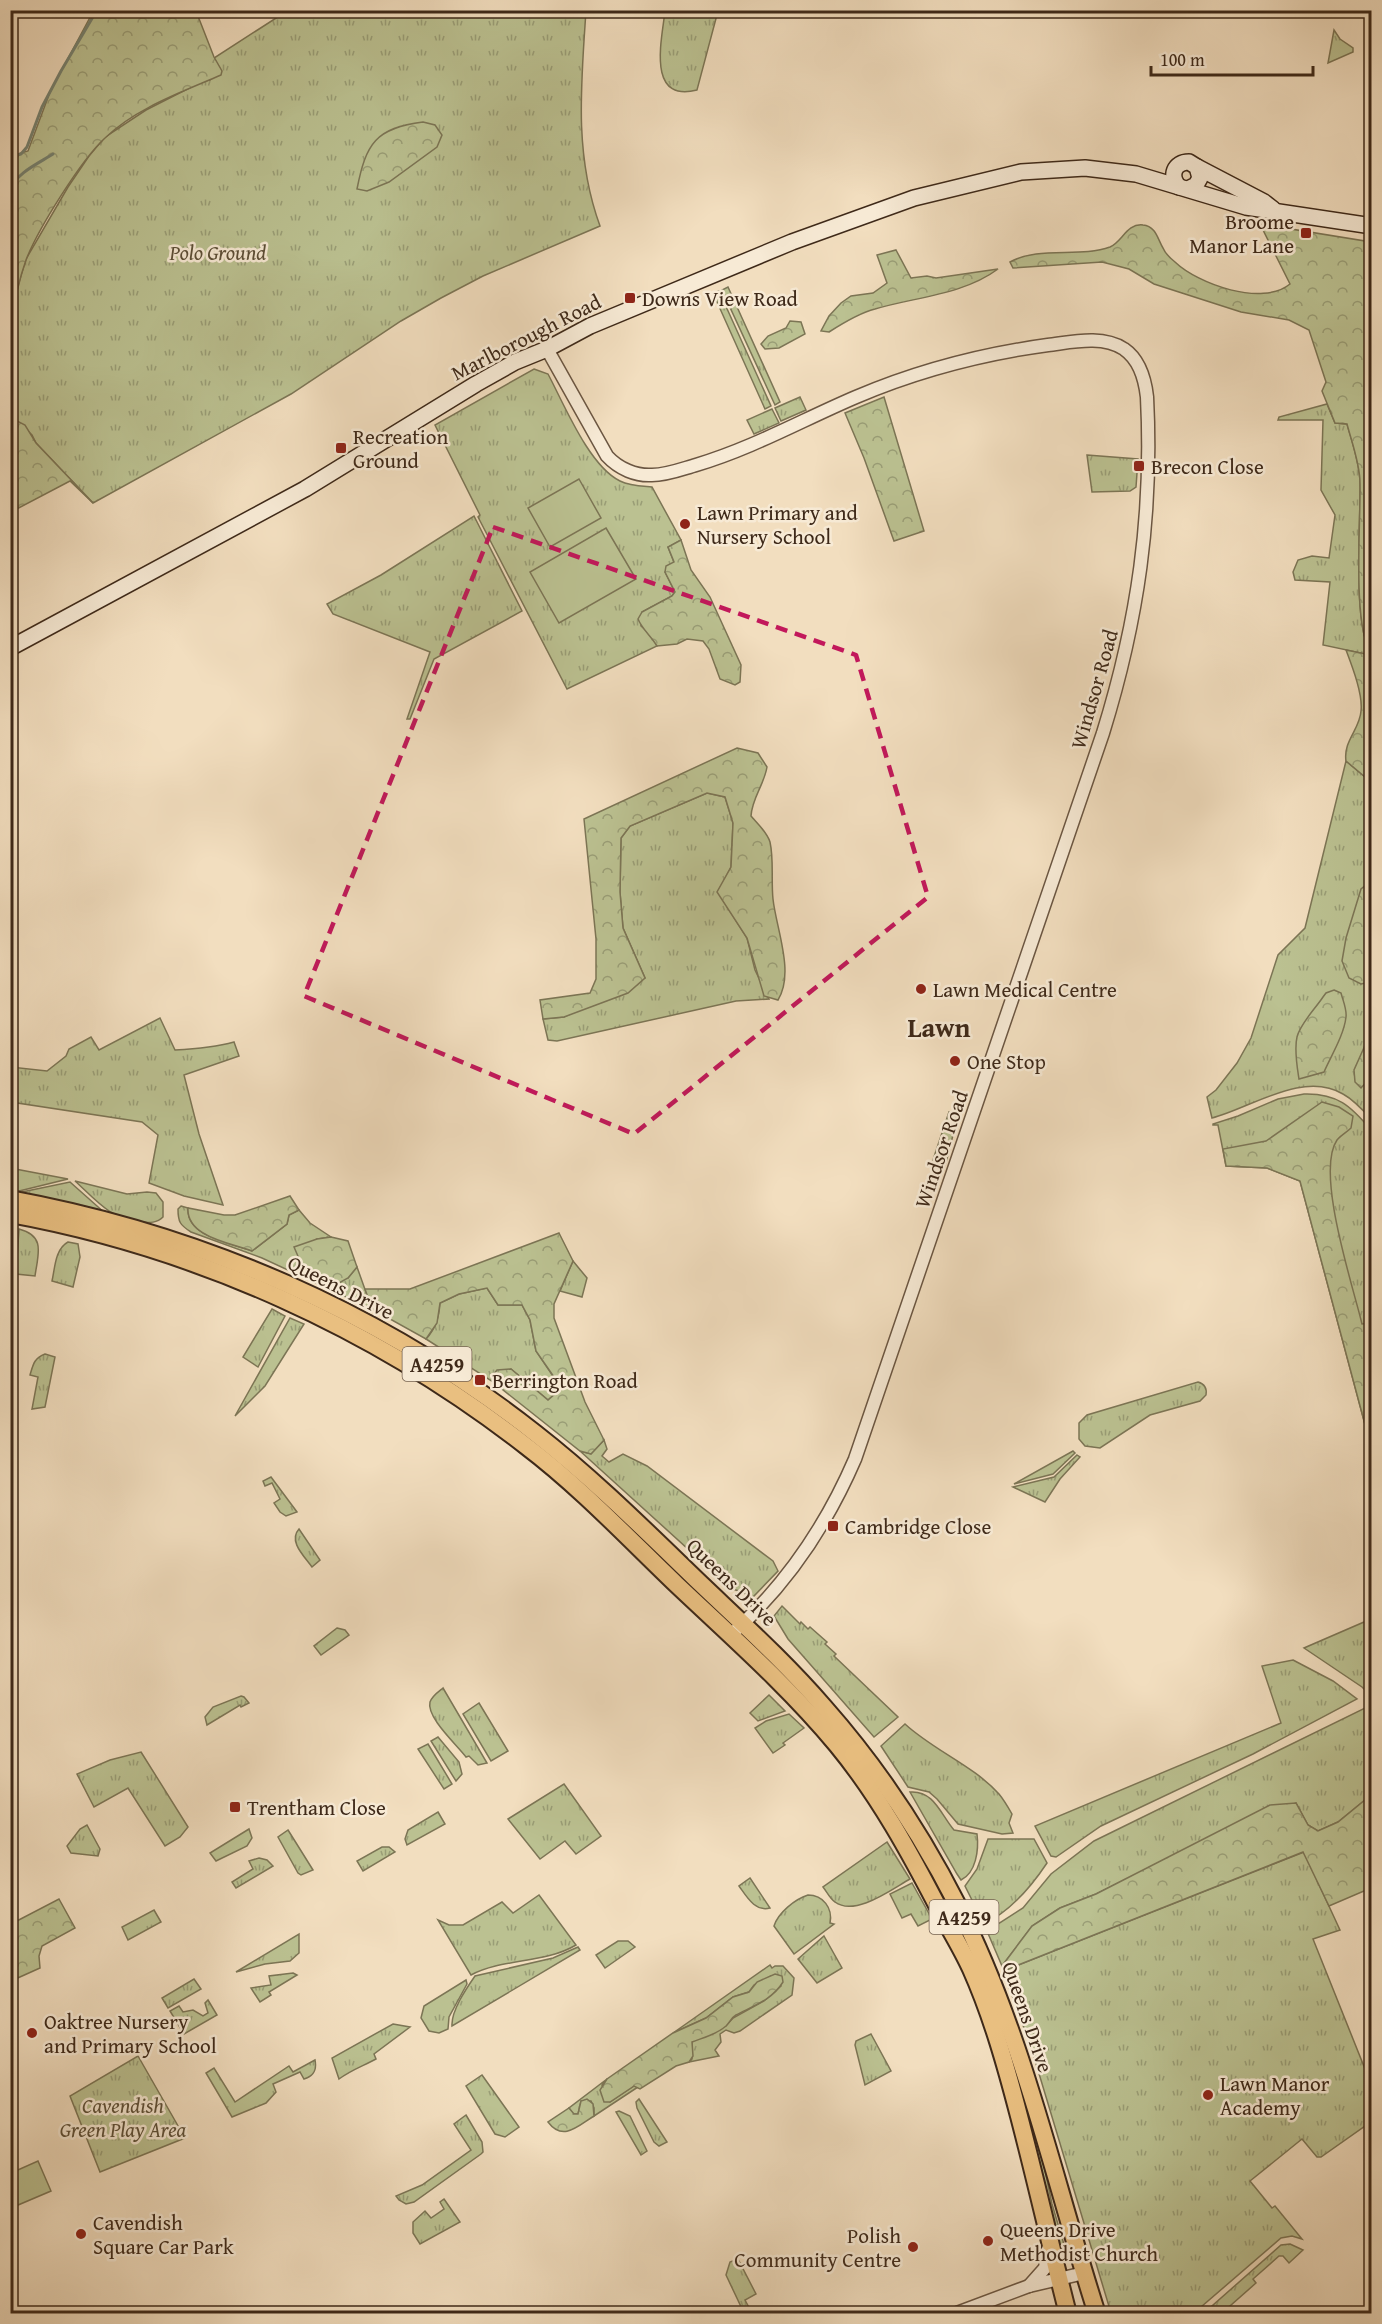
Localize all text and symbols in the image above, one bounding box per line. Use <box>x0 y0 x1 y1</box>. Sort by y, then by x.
scale bar <box>1151 39 1313 77</box>
text: 100 m <box>1160 46 1205 73</box>
place label: Broome Manor Lane <box>1189 206 1294 261</box>
marker: Broome Manor Lane <box>1299 226 1313 240</box>
park label: Polo Ground <box>169 237 266 268</box>
place label: Downs View Road <box>642 283 799 314</box>
street label: Marlborough Road <box>446 285 607 388</box>
marker: Downs View Road <box>623 291 637 305</box>
place label: Recreation Ground <box>353 421 448 476</box>
marker: Recreation Ground <box>334 441 348 455</box>
place label: Brecon Close <box>1151 451 1264 482</box>
marker: Brecon Close <box>1132 459 1146 473</box>
place label: Lawn Primary and Nursery School <box>697 497 859 552</box>
marker: Lawn Primary and Nursery School <box>678 517 692 531</box>
street label: Windsor Road <box>1062 625 1126 752</box>
place label: Lawn Medical Centre <box>933 974 1117 1005</box>
marker: Lawn Medical Centre <box>914 982 928 996</box>
district label: Lawn <box>908 1007 970 1047</box>
place label: One Stop <box>967 1046 1046 1077</box>
marker: One Stop <box>948 1054 962 1068</box>
street label: Windsor Road <box>906 1085 976 1212</box>
street label: Queens Drive <box>282 1247 400 1327</box>
road number: A4259 <box>402 1347 472 1381</box>
place label: Berrington Road <box>492 1365 638 1396</box>
marker: Berrington Road <box>473 1373 487 1387</box>
place label: Cambridge Close <box>845 1511 991 1542</box>
marker: Cambridge Close <box>826 1519 840 1533</box>
street label: Queens Drive <box>680 1531 784 1633</box>
place label: Trentham Close <box>247 1792 386 1823</box>
marker: Trentham Close <box>228 1800 242 1814</box>
road number: A4259 <box>930 1900 998 1934</box>
street label: Queens Drive <box>995 1957 1062 2077</box>
place label: Oaktree Nursery and Primary School <box>44 2006 217 2061</box>
marker: Oaktree Nursery and Primary School <box>25 2026 39 2040</box>
place label: Lawn Manor Academy <box>1220 2068 1330 2123</box>
marker: Lawn Manor Academy <box>1201 2088 1215 2102</box>
park label: Cavendish Green Play Area <box>60 2090 187 2145</box>
place label: Cavendish Square Car Park <box>93 2207 234 2262</box>
place label: Queens Drive Methodist Church <box>1000 2214 1158 2269</box>
place label: Polish Community Centre <box>734 2220 901 2275</box>
marker: Cavendish Square Car Park <box>74 2227 88 2241</box>
marker: Queens Drive Methodist Church <box>981 2234 995 2248</box>
marker: Polish Community Centre <box>906 2240 920 2254</box>

